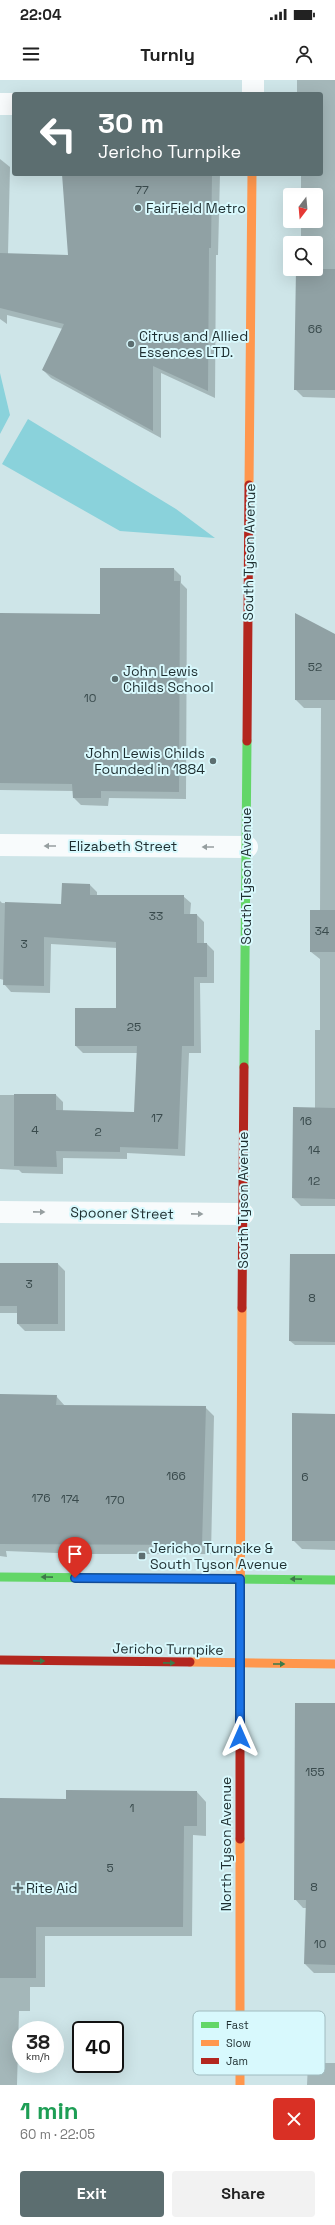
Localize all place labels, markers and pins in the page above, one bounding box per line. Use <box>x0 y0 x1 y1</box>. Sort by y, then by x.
place label: FairField Metro <box>146 199 246 217</box>
marker: FairField Metro <box>133 203 143 213</box>
place label: Citrus and Allied Essences LTD. <box>139 327 248 361</box>
marker: Citrus and Allied Essences LTD. <box>126 339 136 349</box>
place label: John Lewis Childs School <box>123 662 214 696</box>
marker: John Lewis Childs School <box>110 674 120 684</box>
place label: John Lewis Childs Founded in 1884 <box>85 744 205 778</box>
marker: John Lewis Childs Founded in 1884 <box>208 756 218 766</box>
pin <box>58 1537 92 1578</box>
place label: Jericho Turnpike & South Tyson Avenue <box>150 1539 287 1573</box>
marker: Jericho Turnpike & South Tyson Avenue <box>137 1551 147 1561</box>
place label: Rite Aid <box>26 1879 77 1897</box>
marker: Rite Aid <box>13 1883 23 1893</box>

